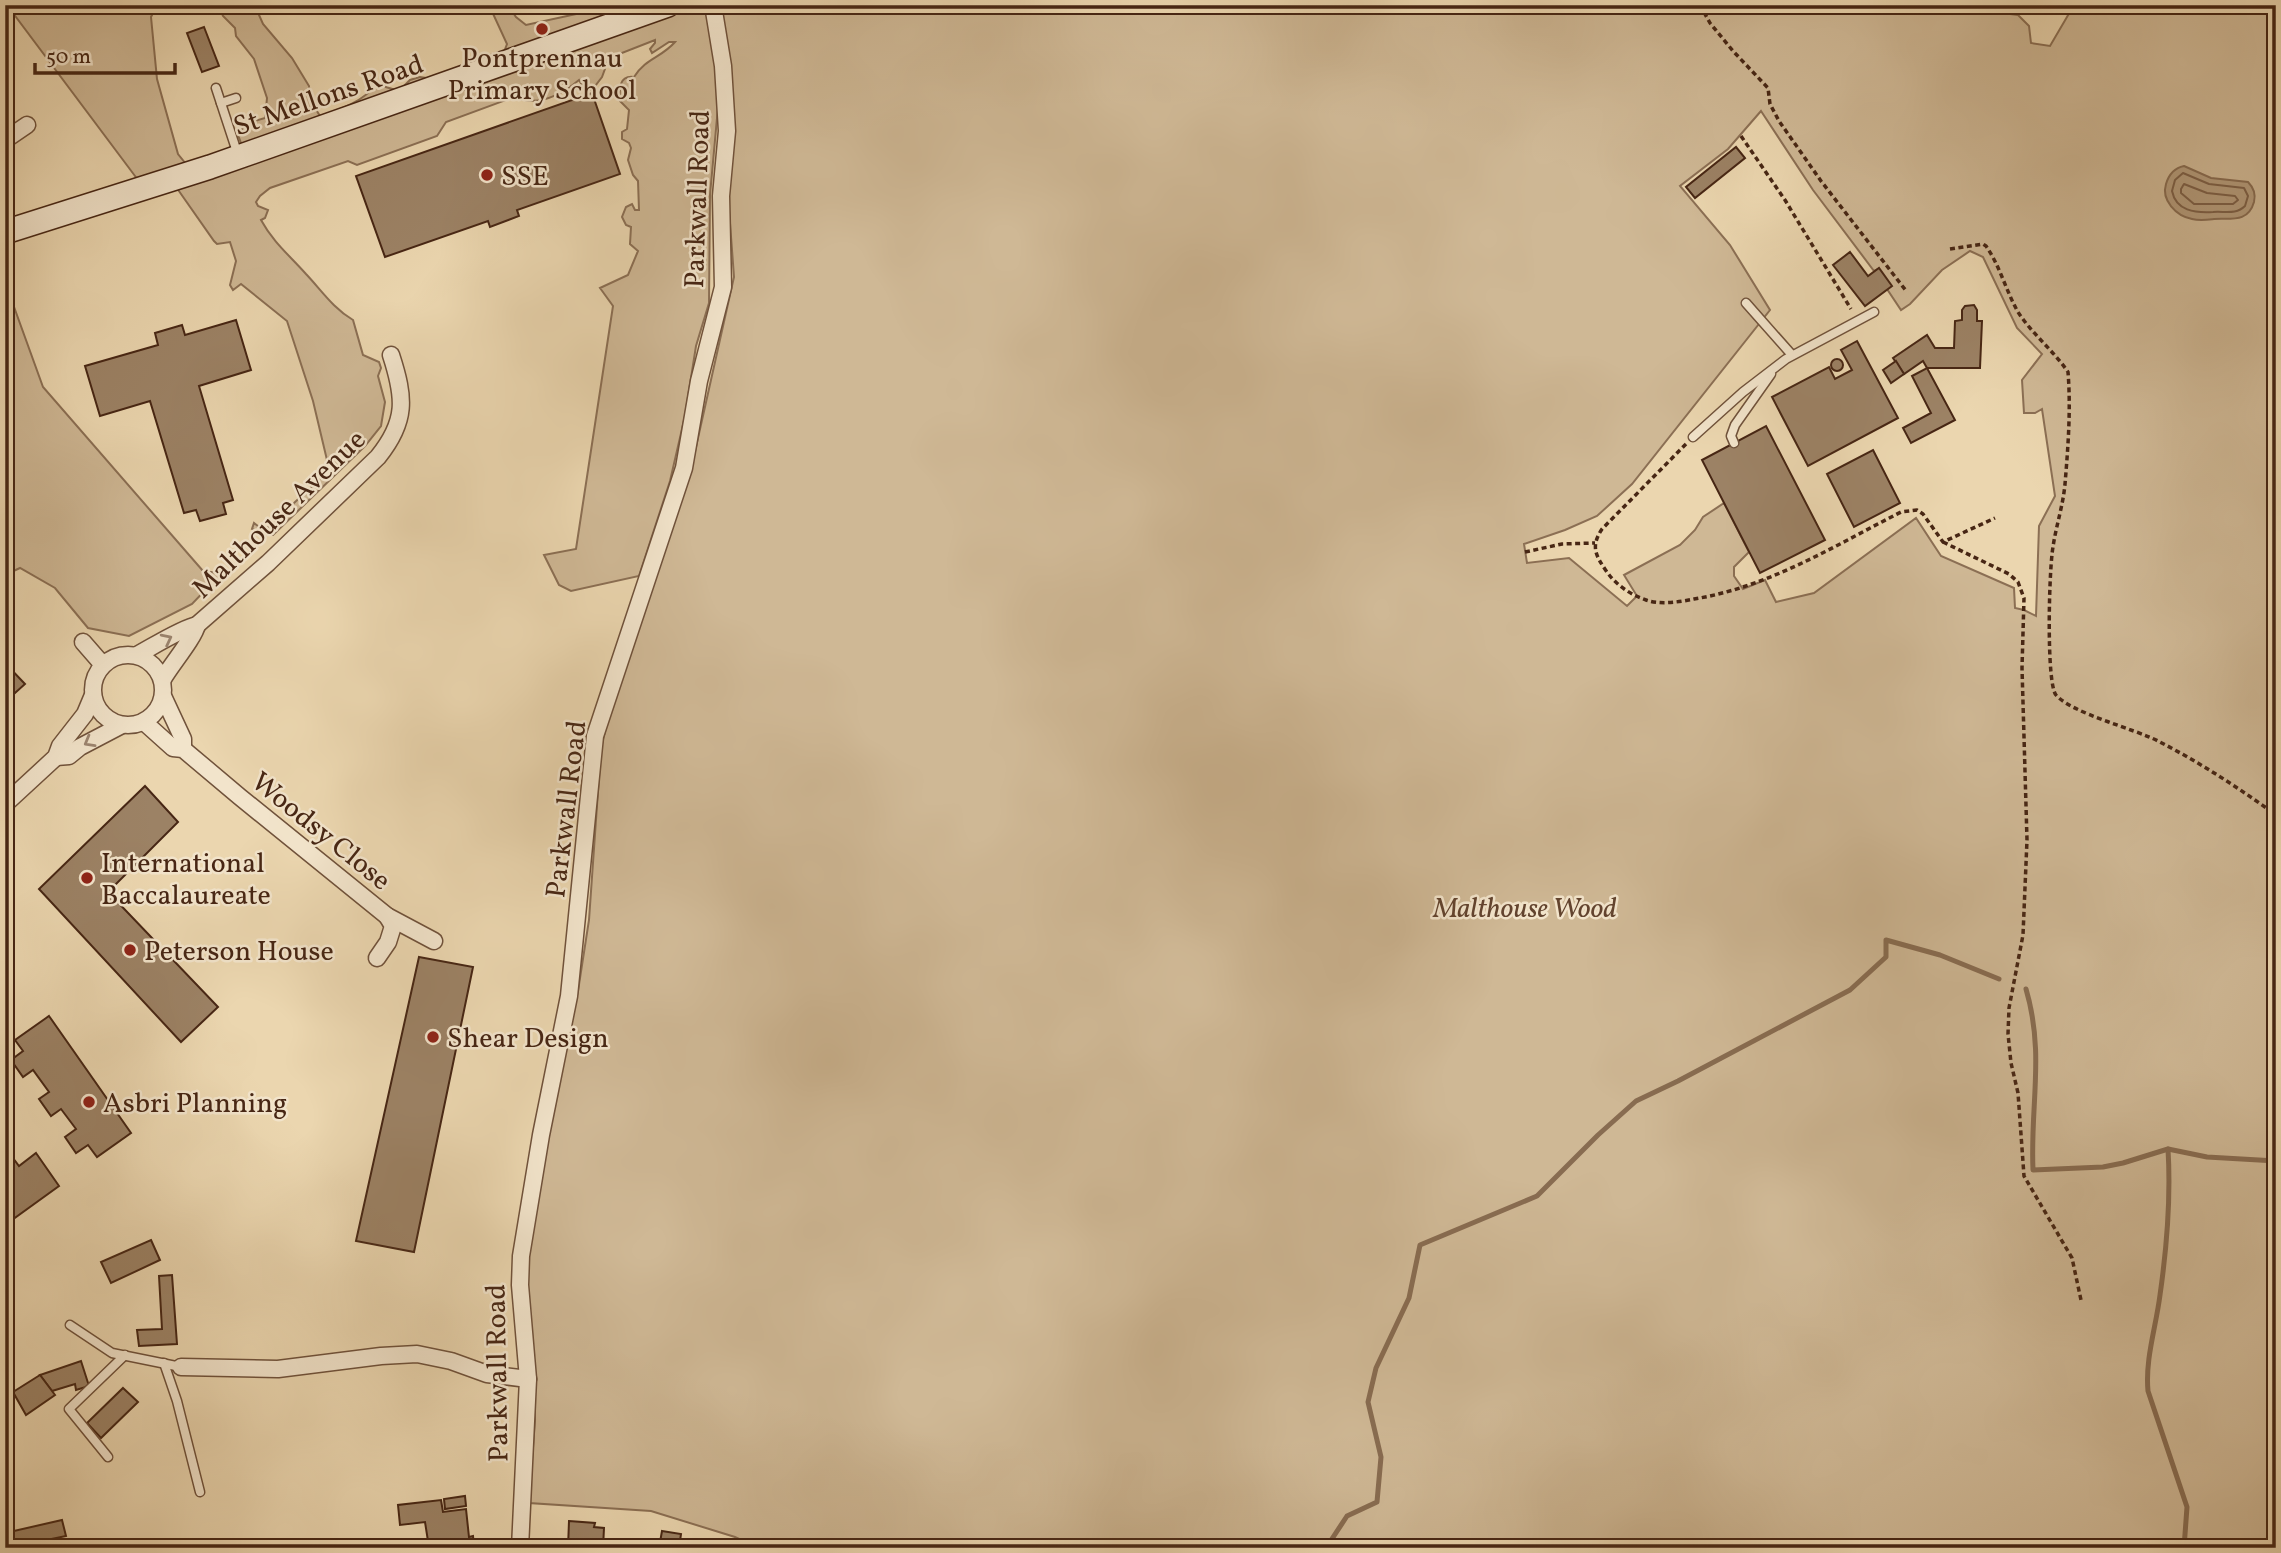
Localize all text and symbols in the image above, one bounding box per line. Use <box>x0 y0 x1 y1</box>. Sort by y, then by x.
marker: Pontprennau Primary School <box>534 21 550 37</box>
scale bar <box>35 32 175 76</box>
place label: Pontprennau Primary School <box>448 40 636 111</box>
text: 50 m <box>46 43 91 72</box>
street label: St Mellons Road <box>228 46 429 147</box>
street label: Parkwall Road <box>676 109 721 289</box>
place label: SSE <box>501 158 549 197</box>
marker: SSE <box>479 167 495 183</box>
street label: Malthouse Avenue <box>184 422 375 608</box>
one-way arrow <box>160 634 172 648</box>
street label: Parkwall Road <box>537 718 598 900</box>
one-way arrow <box>84 734 96 747</box>
street label: Woodsy Close <box>242 763 399 900</box>
place label: International Baccalaureate <box>101 845 271 916</box>
marker: International Baccalaureate <box>79 870 95 886</box>
park label: Malthouse Wood <box>1432 890 1617 929</box>
place label: Peterson House <box>144 933 334 972</box>
marker: Peterson House <box>122 942 138 958</box>
place label: Shear Design <box>447 1020 609 1059</box>
marker: Shear Design <box>425 1029 441 1045</box>
place label: Asbri Planning <box>103 1085 287 1124</box>
marker: Asbri Planning <box>81 1094 97 1110</box>
street label: Parkwall Road <box>477 1283 520 1462</box>

